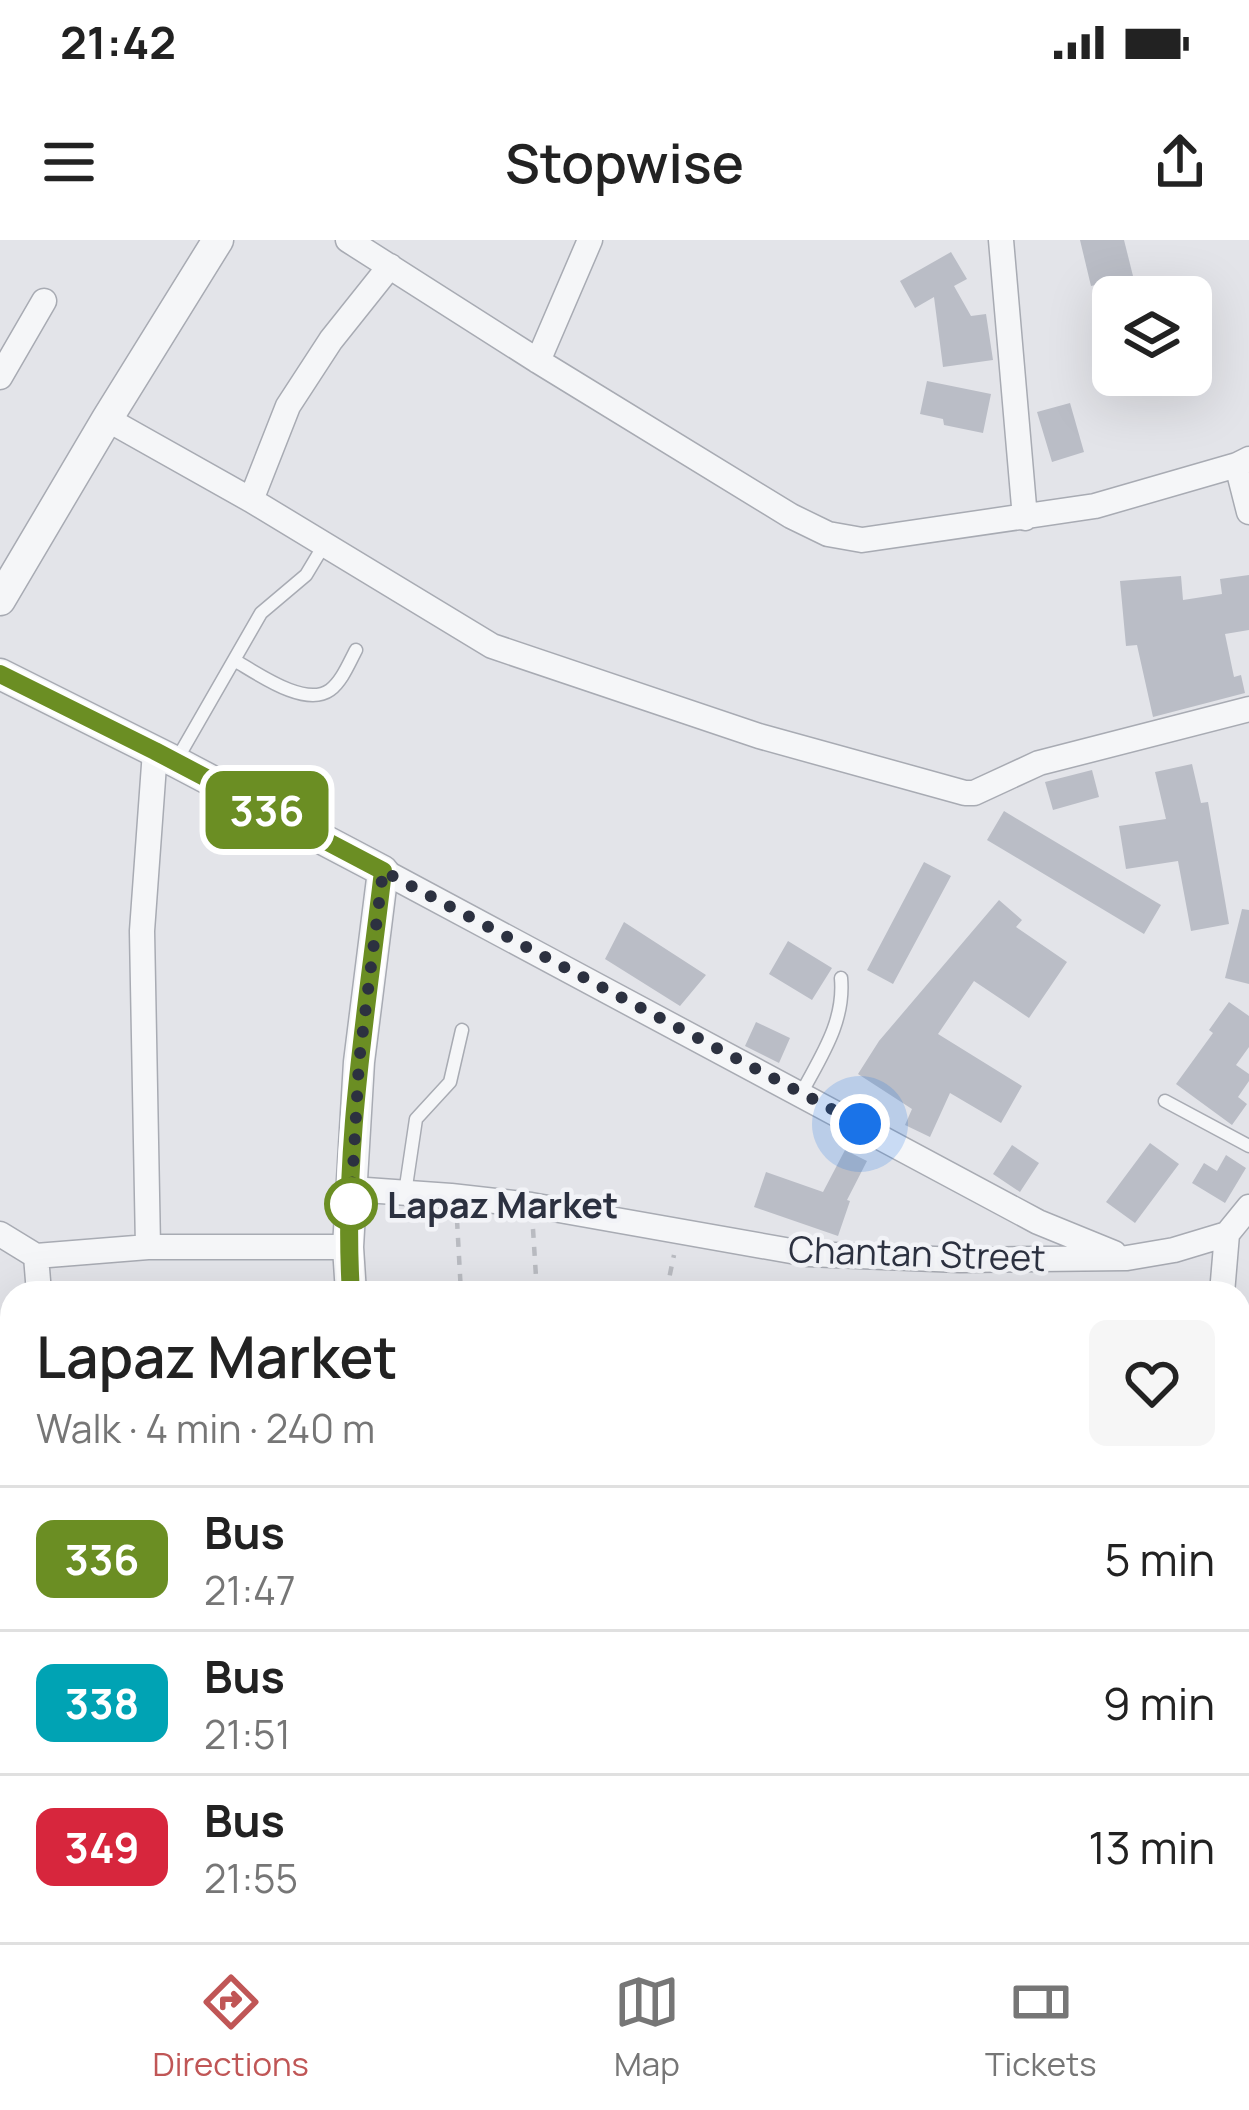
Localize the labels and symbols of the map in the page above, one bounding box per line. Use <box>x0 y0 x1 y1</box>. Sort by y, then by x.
line badge: 336 <box>198 771 336 849</box>
your location <box>830 1094 890 1154</box>
marker: Lapaz Market <box>326 1179 376 1229</box>
place label: Lapaz Market <box>387 1180 618 1229</box>
street label: Chantan Street <box>788 1224 1046 1282</box>

